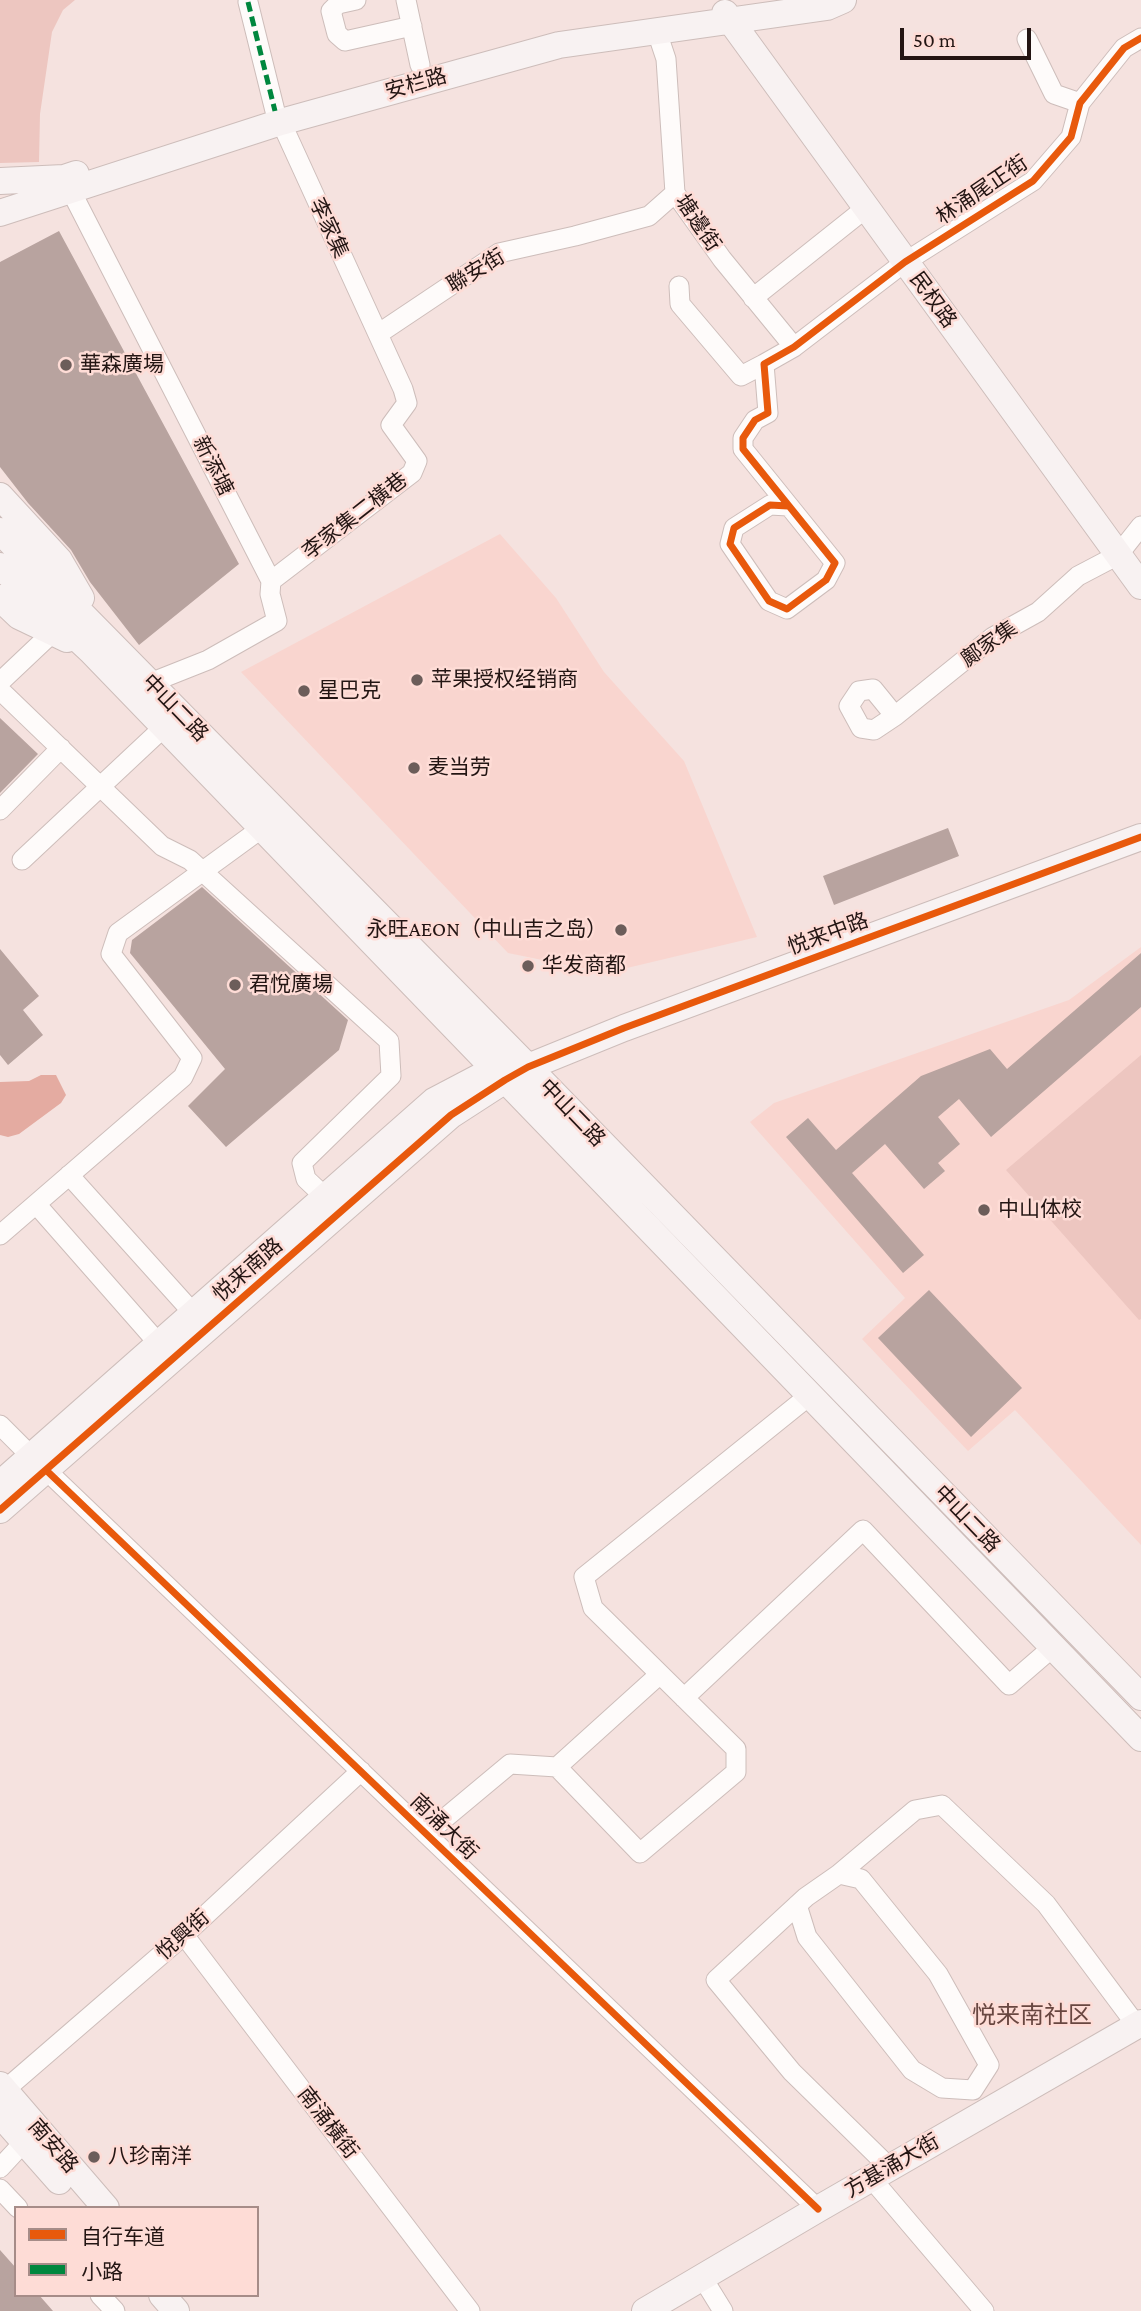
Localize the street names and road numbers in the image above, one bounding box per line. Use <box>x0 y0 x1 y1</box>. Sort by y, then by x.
street label: 安栏路 <box>382 63 450 105</box>
street label: 林涌尾正街 <box>931 150 1033 230</box>
street label: 塘邊街 <box>670 190 726 256</box>
street label: 李家集 <box>304 194 354 262</box>
street label: 聯安街 <box>443 244 509 298</box>
street label: 民权路 <box>904 267 962 333</box>
street label: 新添塘 <box>187 432 239 500</box>
street label: 李家集二橫巷 <box>298 467 412 565</box>
street label: 鄺家集 <box>956 616 1022 672</box>
street label: 中山二路 <box>137 669 213 747</box>
street label: 悦来中路 <box>784 908 872 960</box>
street label: 中山二路 <box>534 1074 610 1152</box>
street label: 悦来南路 <box>208 1233 288 1307</box>
street label: 中山二路 <box>929 1480 1005 1558</box>
street label: 南涌大街 <box>405 1789 483 1865</box>
street label: 悅興街 <box>151 1905 215 1965</box>
street label: 南涌橫街 <box>292 2082 364 2164</box>
street label: 南安路 <box>23 2114 83 2178</box>
street label: 方基涌大街 <box>840 2129 944 2203</box>

